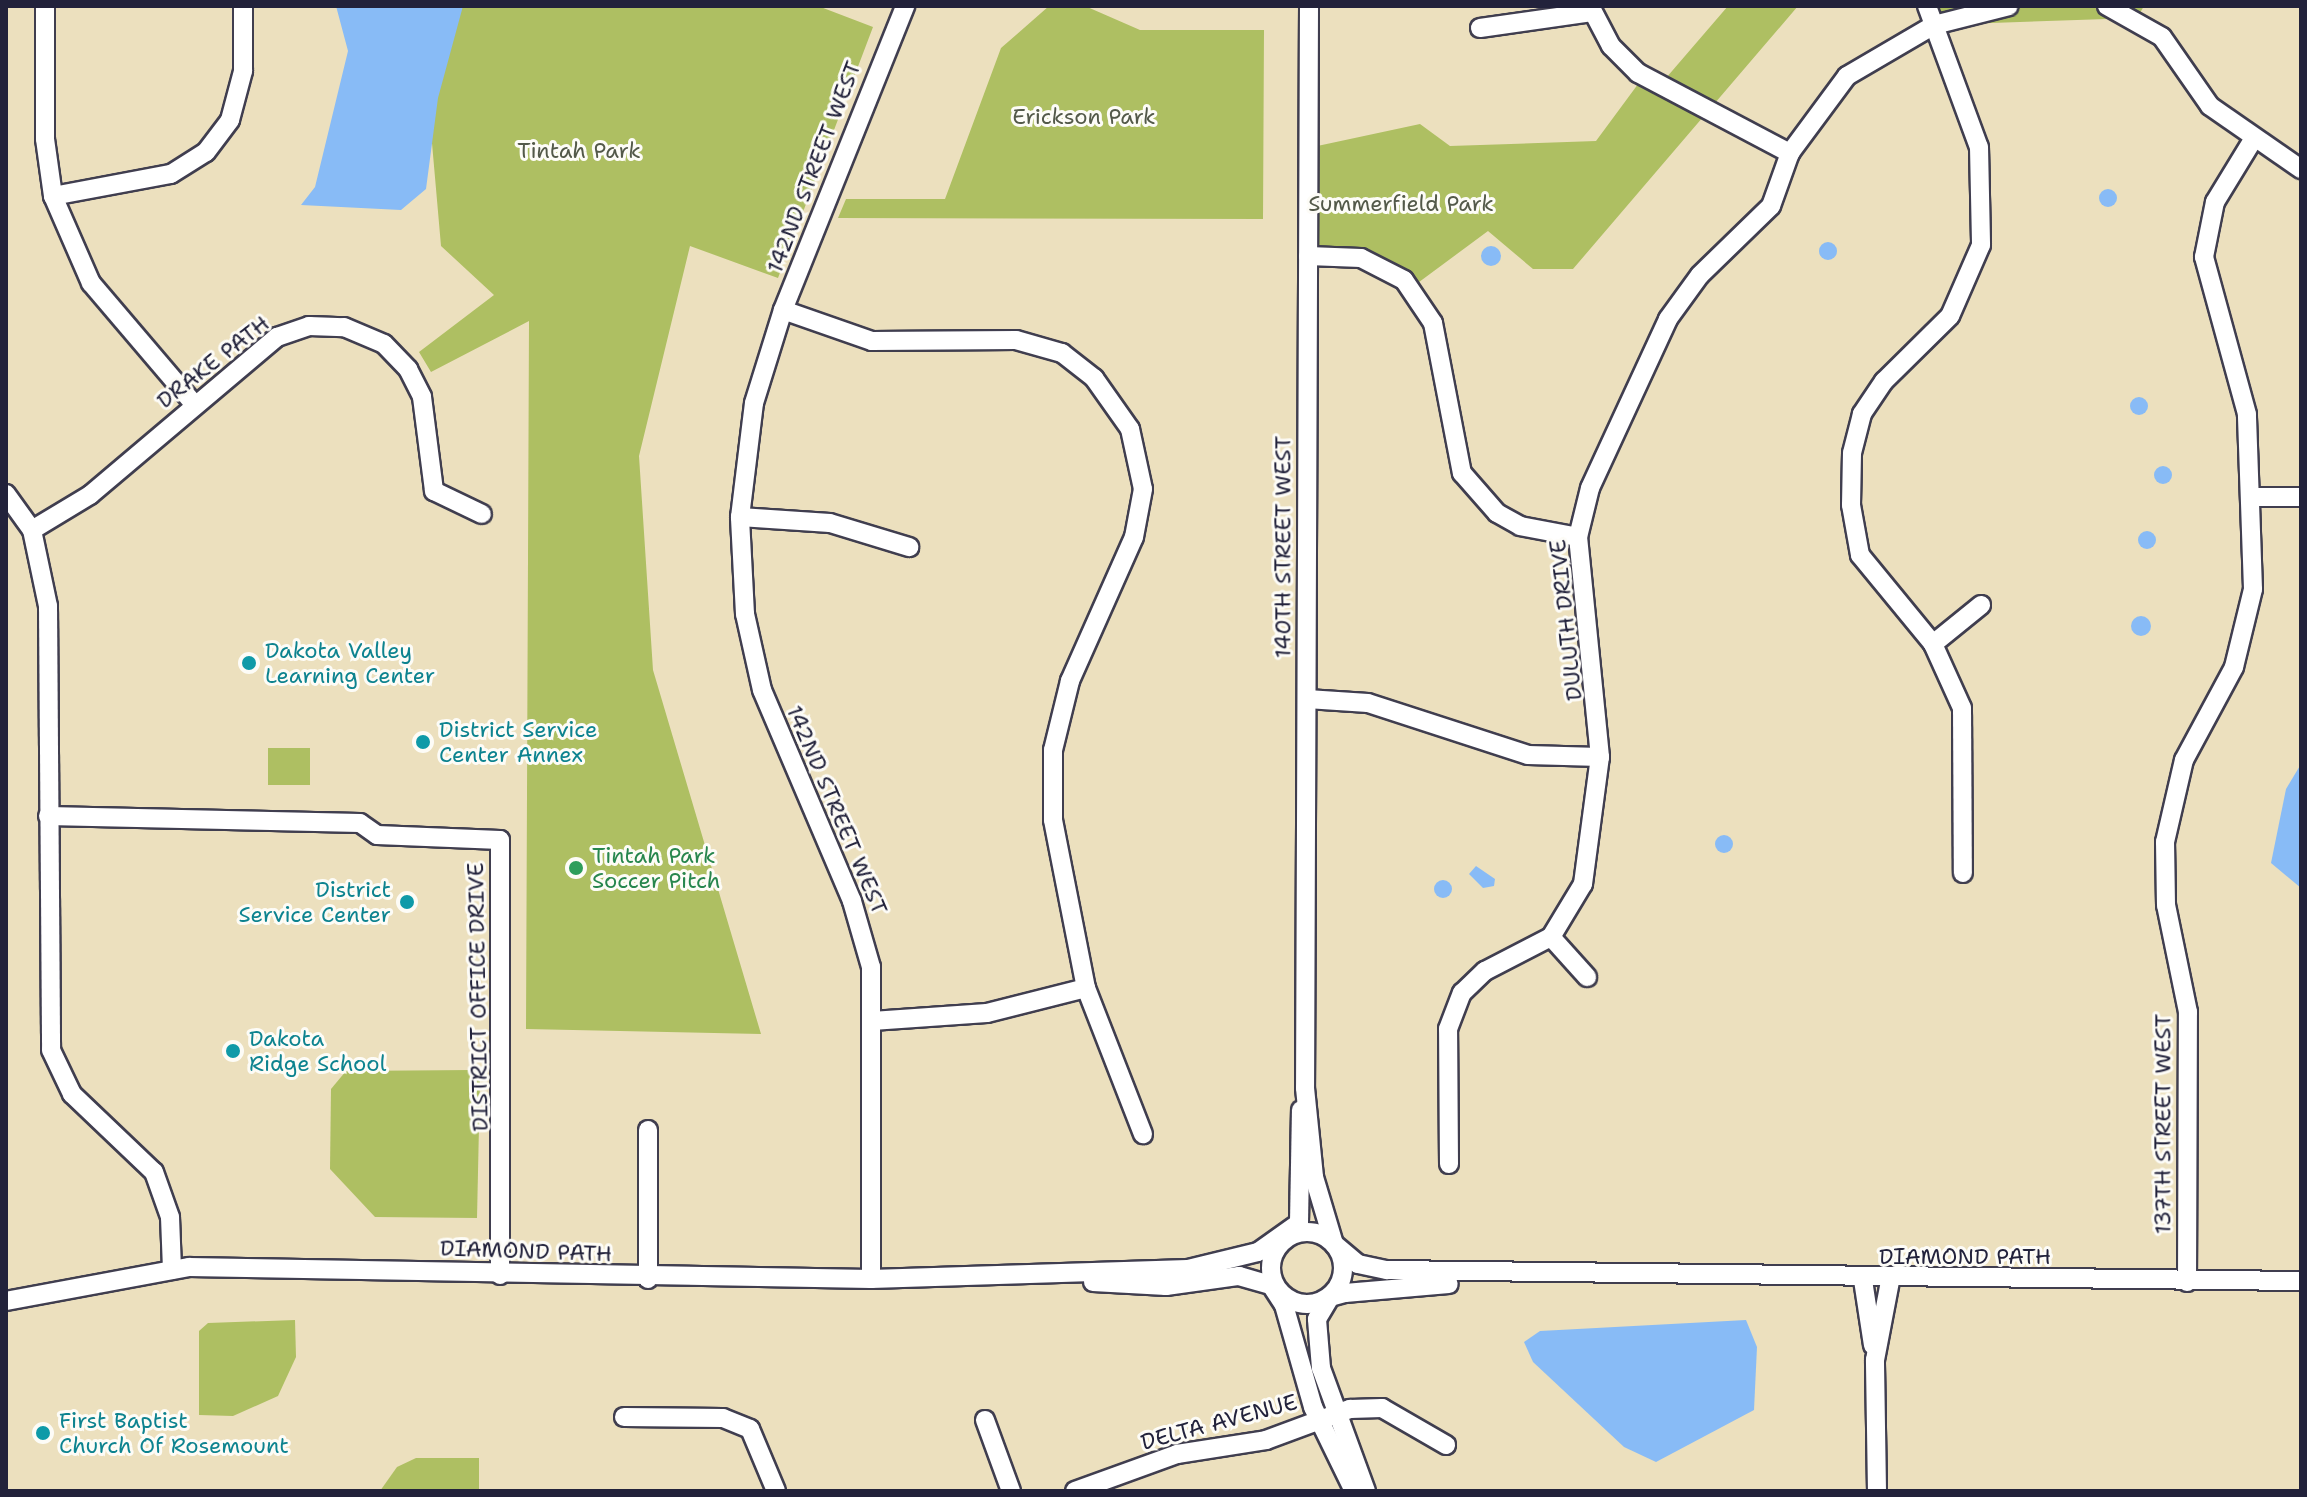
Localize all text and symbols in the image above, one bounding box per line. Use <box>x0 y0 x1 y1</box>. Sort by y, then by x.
street label: 142ND STREET WEST <box>761 57 867 277</box>
park label: Erickson Park <box>1012 104 1156 130</box>
park label: Tintah Park <box>517 138 641 164</box>
park label: Summerfield Park <box>1308 191 1494 217</box>
street label: DRAKE PATH <box>152 310 274 414</box>
street label: 140TH STREET WEST <box>1270 436 1296 658</box>
street label: DULUTH DRIVE <box>1544 538 1588 702</box>
place label: Dakota Valley Learning Center <box>265 637 435 688</box>
marker: Dakota Valley Learning Center <box>240 654 258 672</box>
street label: 142ND STREET WEST <box>781 701 893 919</box>
place label: District Service Center Annex <box>439 716 597 768</box>
marker: District Service Center Annex <box>414 733 432 751</box>
place label: Tintah Park Soccer Pitch <box>592 842 721 894</box>
marker: Tintah Park Soccer Pitch <box>567 859 585 877</box>
street label: DISTRICT OFFICE DRIVE <box>462 862 494 1132</box>
place label: District Service Center <box>239 876 391 928</box>
marker: District Service Center <box>398 893 416 911</box>
street label: 137TH STREET WEST <box>2150 1014 2176 1234</box>
place label: Dakota Ridge School <box>249 1025 386 1076</box>
marker: Dakota Ridge School <box>224 1042 242 1060</box>
street label: DIAMOND PATH <box>440 1235 612 1267</box>
street label: DIAMOND PATH <box>1879 1244 2051 1270</box>
street label: DELTA AVENUE <box>1138 1388 1300 1456</box>
place label: First Baptist Church Of Rosemount <box>59 1407 289 1458</box>
marker: First Baptist Church Of Rosemount <box>34 1424 52 1442</box>

